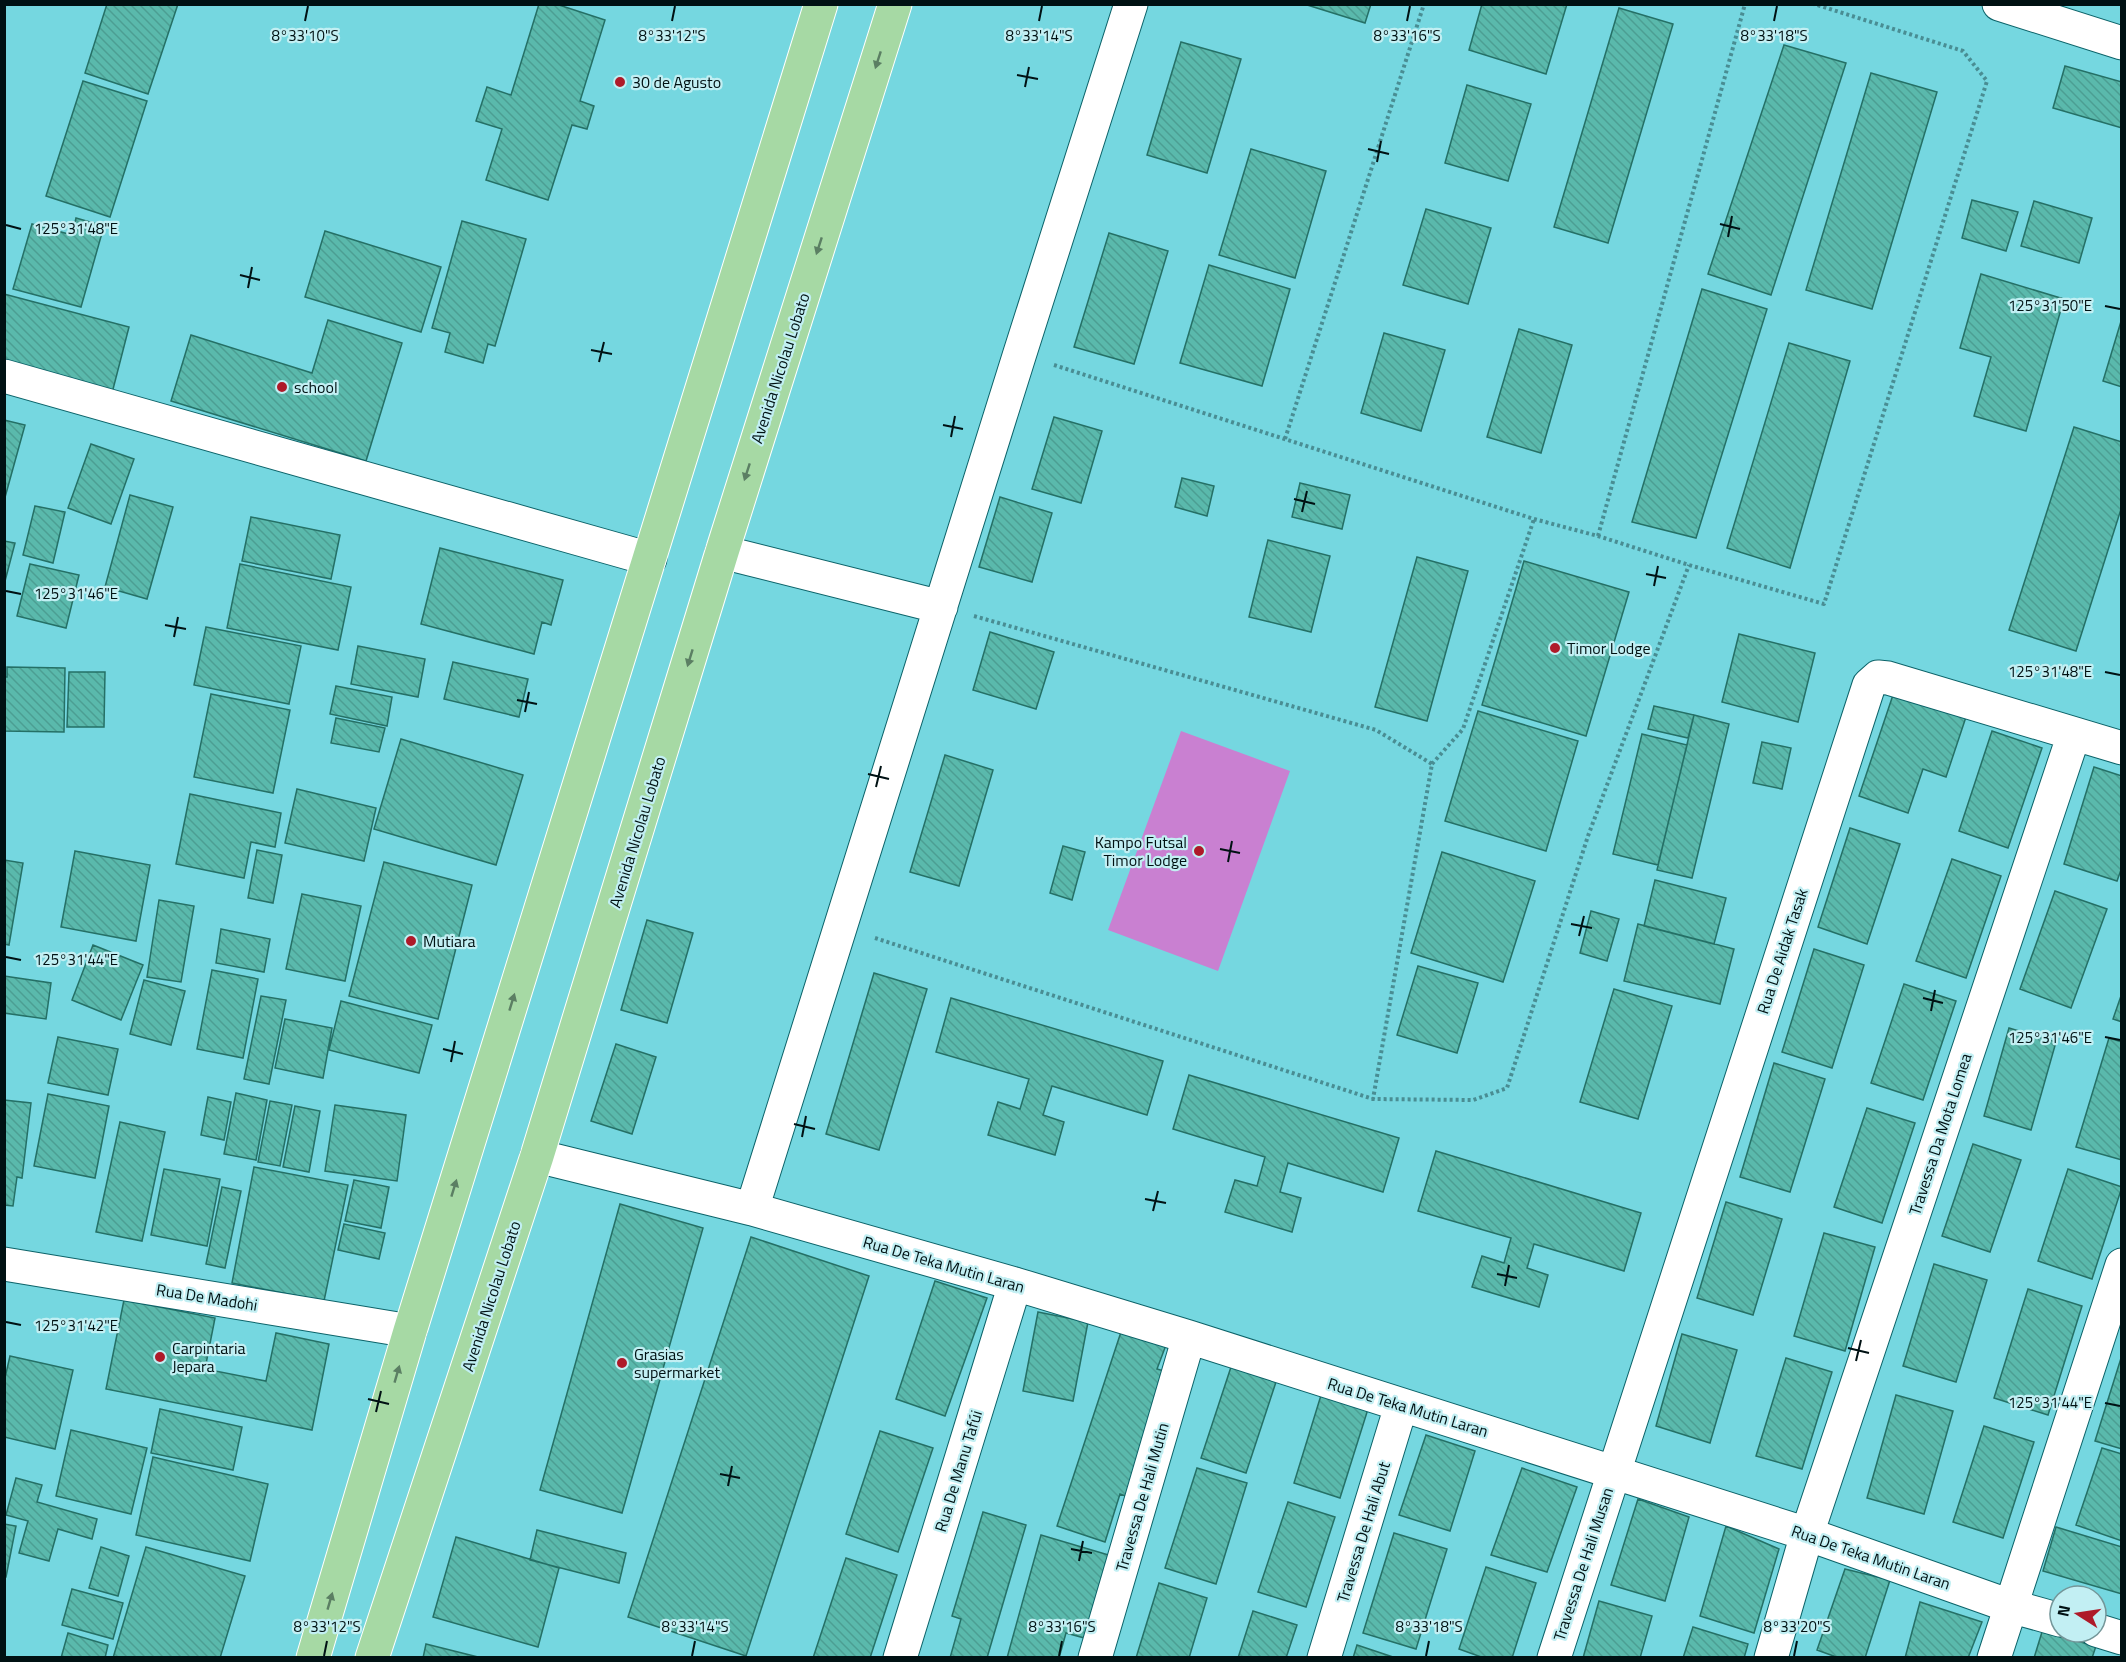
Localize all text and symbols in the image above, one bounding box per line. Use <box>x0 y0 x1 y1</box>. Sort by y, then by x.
text: 8°33'10"S <box>271 24 339 47</box>
text: 8°33'12"S <box>638 24 706 47</box>
text: 8°33'14"S <box>1005 24 1073 47</box>
text: 8°33'16"S <box>1373 24 1441 47</box>
text: 8°33'18"S <box>1740 24 1808 47</box>
one-way arrow <box>872 51 882 69</box>
place label: 30 de Agusto <box>632 70 721 94</box>
marker: 30 de Agusto <box>613 75 627 89</box>
text: 125°31'48"E <box>34 217 118 240</box>
one-way arrow <box>814 237 823 255</box>
street label: Avenida Nicolau Lobato <box>744 290 816 446</box>
text: 125°31'50"E <box>2008 294 2092 317</box>
place label: school <box>294 375 338 399</box>
marker: school <box>275 380 289 394</box>
one-way arrow <box>742 463 751 481</box>
text: 125°31'46"E <box>34 582 118 605</box>
place label: Timor Lodge <box>1567 636 1651 660</box>
marker: Timor Lodge <box>1548 641 1562 655</box>
one-way arrow <box>685 649 694 667</box>
text: 125°31'48"E <box>2008 660 2092 683</box>
street label: Avenida Nicolau Lobato <box>603 753 671 911</box>
place label: Kampo Futsal Timor Lodge <box>1095 830 1187 872</box>
marker: Kampo Futsal Timor Lodge <box>1192 844 1206 858</box>
street label: Rua De Aidak Tasak <box>1750 885 1814 1017</box>
place label: Mutiara <box>423 929 476 953</box>
marker: Mutiara <box>404 934 418 948</box>
text: 125°31'44"E <box>34 948 118 971</box>
one-way arrow <box>508 993 517 1011</box>
text: 125°31'46"E <box>2008 1026 2092 1049</box>
street label: Travessa Da Mota Lomea <box>1903 1050 1977 1218</box>
one-way arrow <box>450 1179 459 1197</box>
street label: Avenida Nicolau Lobato <box>455 1218 527 1374</box>
street label: Rua De Teka Mutin Laran <box>860 1229 1028 1299</box>
street label: Rua De Madohi <box>155 1277 259 1317</box>
text: 125°31'42"E <box>34 1314 118 1337</box>
place label: Carpintaria Jepara <box>172 1336 245 1378</box>
place label: Grasias supermarket <box>634 1342 720 1384</box>
marker: Carpintaria Jepara <box>153 1350 167 1364</box>
marker: Grasias supermarket <box>615 1356 629 1370</box>
one-way arrow <box>393 1365 402 1383</box>
street label: Rua De Teka Mutin Laran <box>1325 1371 1491 1443</box>
text: 125°31'44"E <box>2008 1391 2092 1414</box>
street label: Rua De Manu Tafúi <box>928 1407 988 1535</box>
street label: Travessa De Hali Mutin <box>1109 1420 1175 1574</box>
street label: Travessa De Hali Abut <box>1330 1458 1396 1605</box>
street label: Travessa De Hali Musan <box>1547 1484 1619 1644</box>
street label: Rua De Teka Mutin Laran <box>1788 1518 1954 1596</box>
north arrow <box>2048 1584 2108 1644</box>
one-way arrow <box>326 1592 335 1610</box>
text: N <box>2050 1603 2076 1619</box>
text: 8°33'12"S <box>293 1615 361 1638</box>
text: 8°33'14"S <box>661 1615 729 1638</box>
text: 8°33'16"S <box>1028 1615 1096 1638</box>
text: 8°33'18"S <box>1395 1615 1463 1638</box>
text: 8°33'20"S <box>1763 1615 1831 1638</box>

